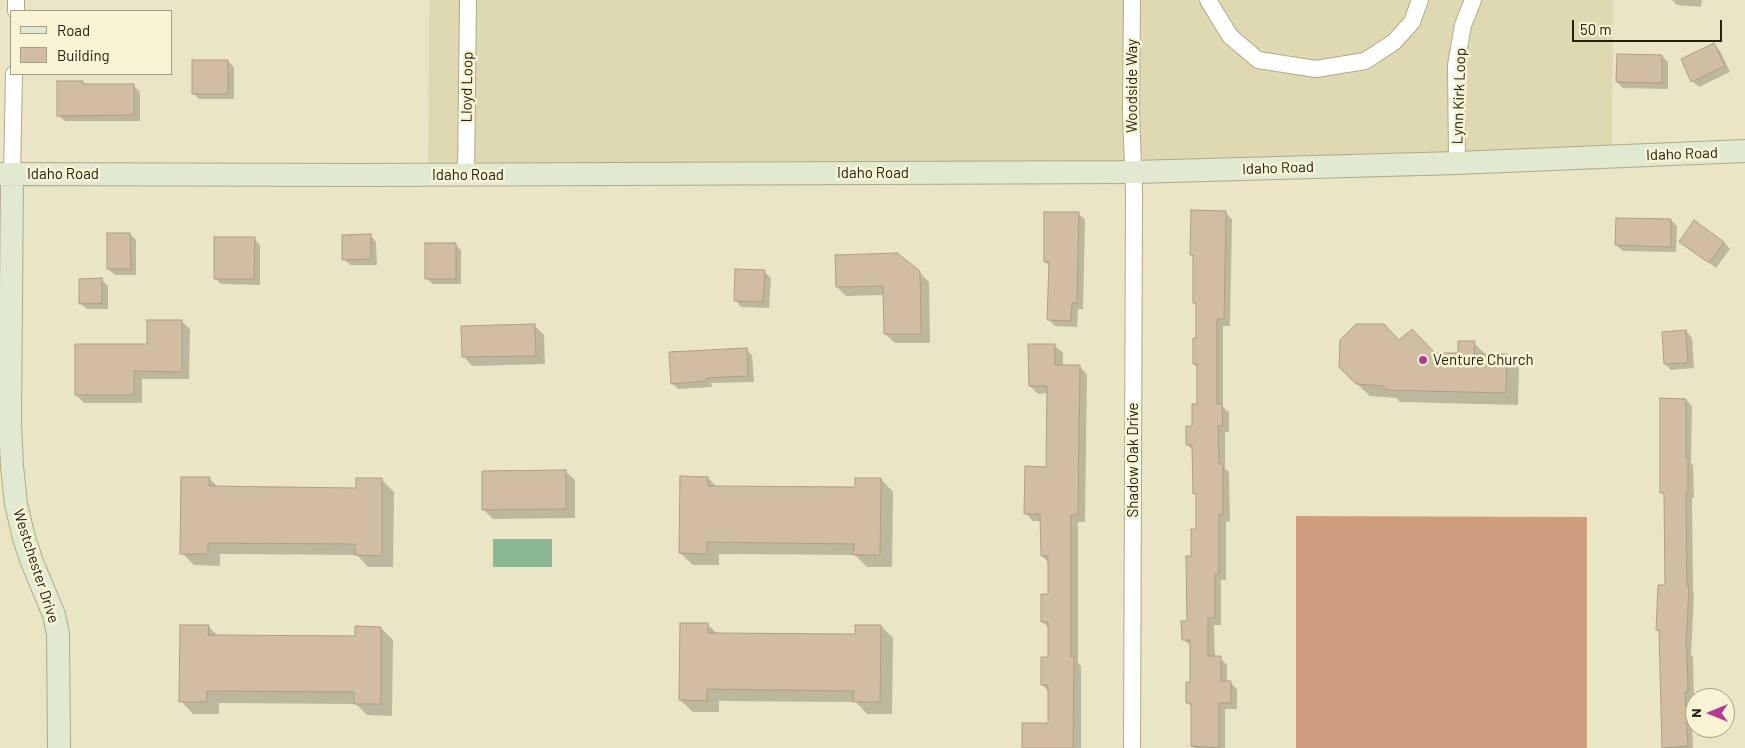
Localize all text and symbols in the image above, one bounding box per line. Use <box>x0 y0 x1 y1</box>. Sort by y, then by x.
legend <box>10 10 172 75</box>
scale bar <box>1575 10 1725 42</box>
text: 50 m <box>1580 20 1612 38</box>
text: Road <box>57 21 90 39</box>
street label: Woodside Way <box>1123 39 1141 133</box>
text: Building <box>57 46 110 64</box>
street label: Lynn Kirk Loop <box>1448 47 1470 145</box>
street label: Lloyd Loop <box>457 51 477 123</box>
street label: Idaho Road <box>1646 144 1718 164</box>
street label: Idaho Road <box>1242 158 1314 178</box>
street label: Idaho Road <box>837 164 909 182</box>
street label: Idaho Road <box>27 165 99 183</box>
street label: Idaho Road <box>432 166 504 184</box>
place label: Venture Church <box>1433 351 1534 369</box>
marker: Venture Church <box>1417 354 1429 366</box>
street label: Shadow Oak Drive <box>1124 402 1142 518</box>
street label: Westchester Drive <box>9 507 63 625</box>
north arrow <box>1685 688 1735 738</box>
text: N <box>1687 708 1704 718</box>

